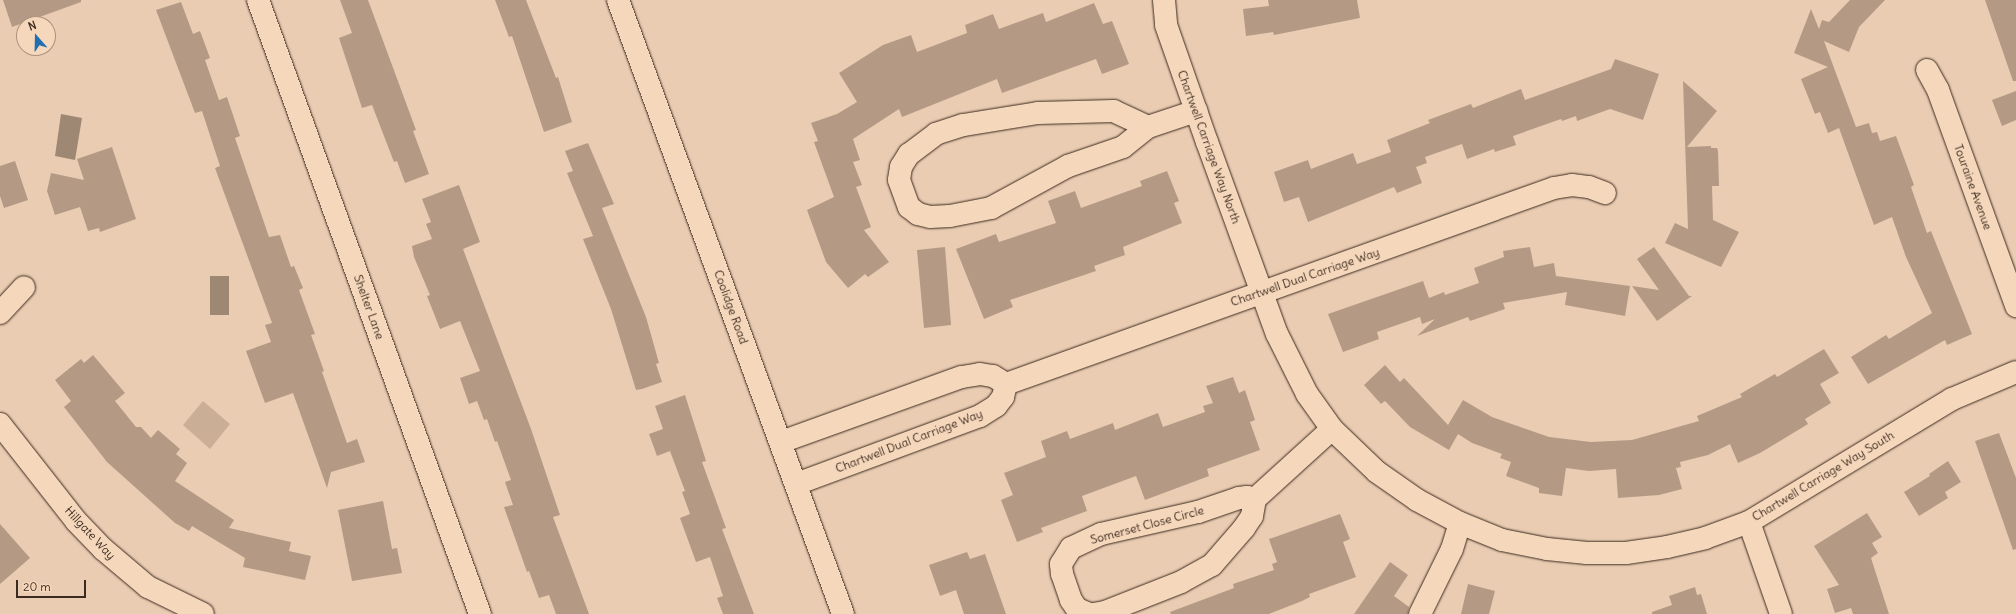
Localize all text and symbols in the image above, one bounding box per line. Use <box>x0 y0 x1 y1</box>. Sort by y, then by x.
north arrow <box>16 16 56 56</box>
text: N <box>26 18 38 34</box>
street label: Chartwell Carriage Way North <box>1174 68 1244 226</box>
street label: Touraine Avenue <box>1951 142 1995 232</box>
street label: Chartwell Dual Carriage Way <box>1229 245 1381 309</box>
street label: Coolidge Road <box>711 268 751 346</box>
street label: Shelter Lane <box>351 273 387 341</box>
street label: Chartwell Dual Carriage Way <box>833 406 985 476</box>
street label: Chartwell Carriage Way South <box>1749 428 1897 524</box>
street label: Hillgate Way <box>62 503 118 563</box>
street label: Somerset Close Circle <box>1089 503 1205 547</box>
scale bar <box>18 572 88 598</box>
text: 20 m <box>23 579 51 594</box>

